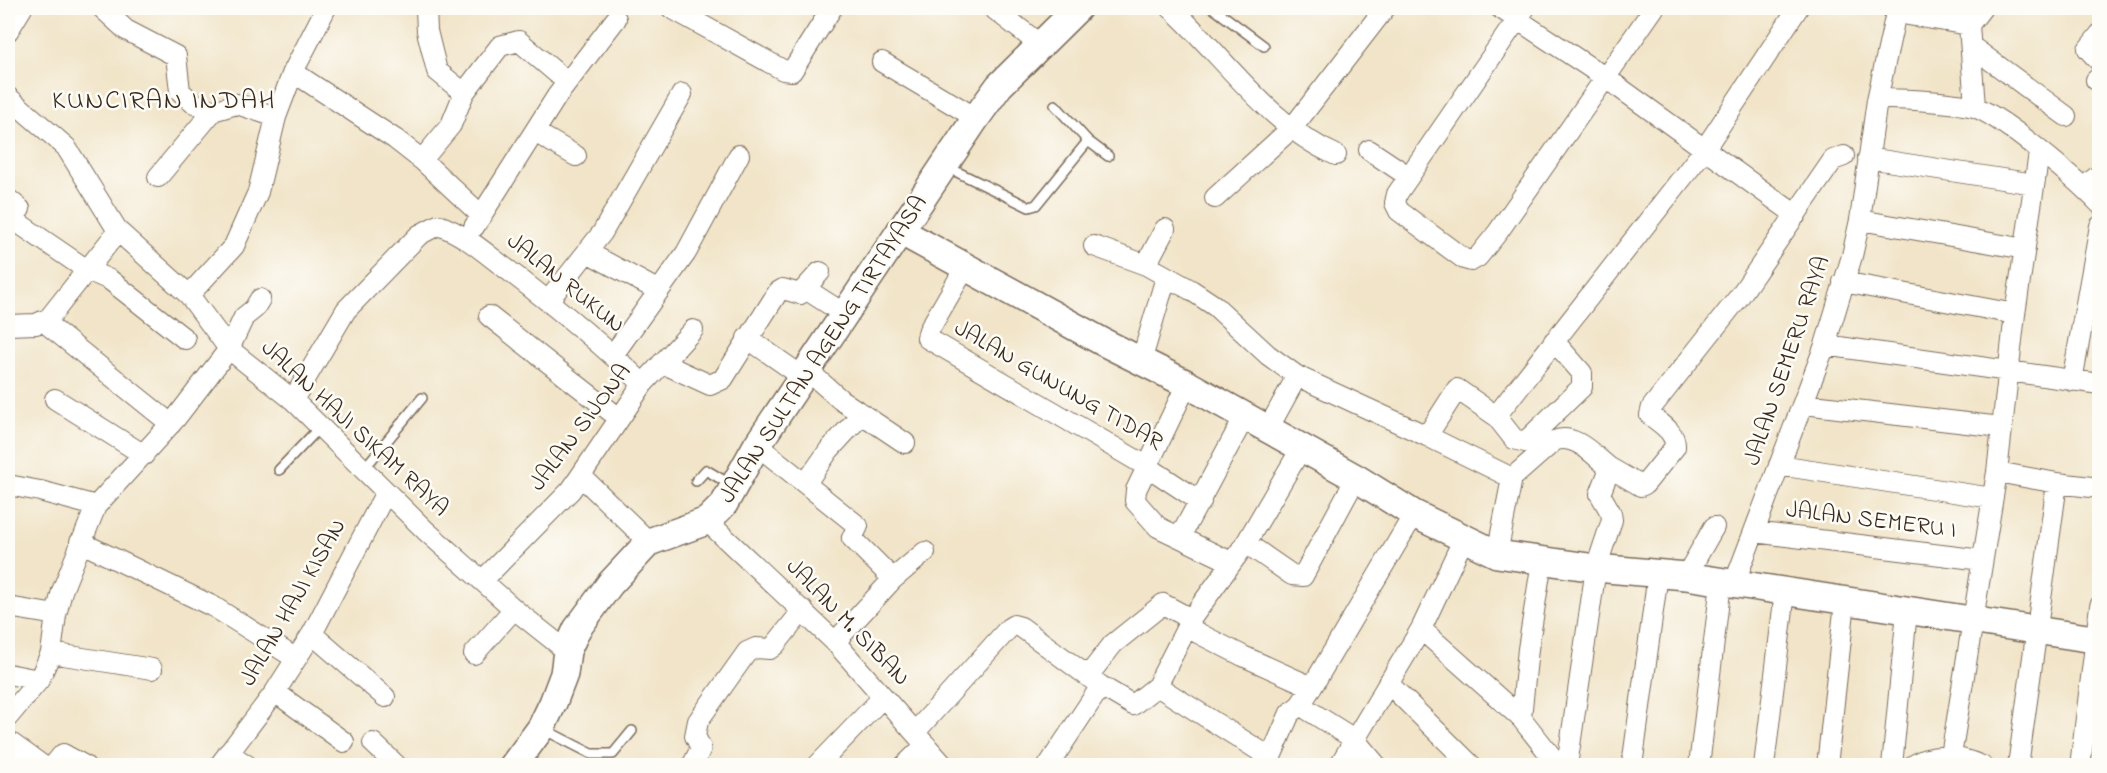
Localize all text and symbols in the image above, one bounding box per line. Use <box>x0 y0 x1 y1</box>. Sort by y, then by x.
district label: KUNCIRAN INDAH <box>52 82 276 121</box>
street label: JALAN SULTAN AGENG TIRTAYASA <box>711 189 937 511</box>
street label: JALAN RUKUN <box>498 225 632 343</box>
street label: JALAN SEMERU RAYA <box>1736 251 1840 471</box>
street label: JALAN GUNUNG TIDAR <box>947 312 1170 461</box>
street label: JALAN HAJI SIKAM RAYA <box>252 332 456 526</box>
street label: JALAN SIJONA <box>521 357 641 499</box>
street label: JALAN SEMERU I <box>1784 493 1958 549</box>
street label: JALAN HAJI KISAN <box>232 513 356 693</box>
street label: JALAN M. SIBAN <box>777 551 917 695</box>

